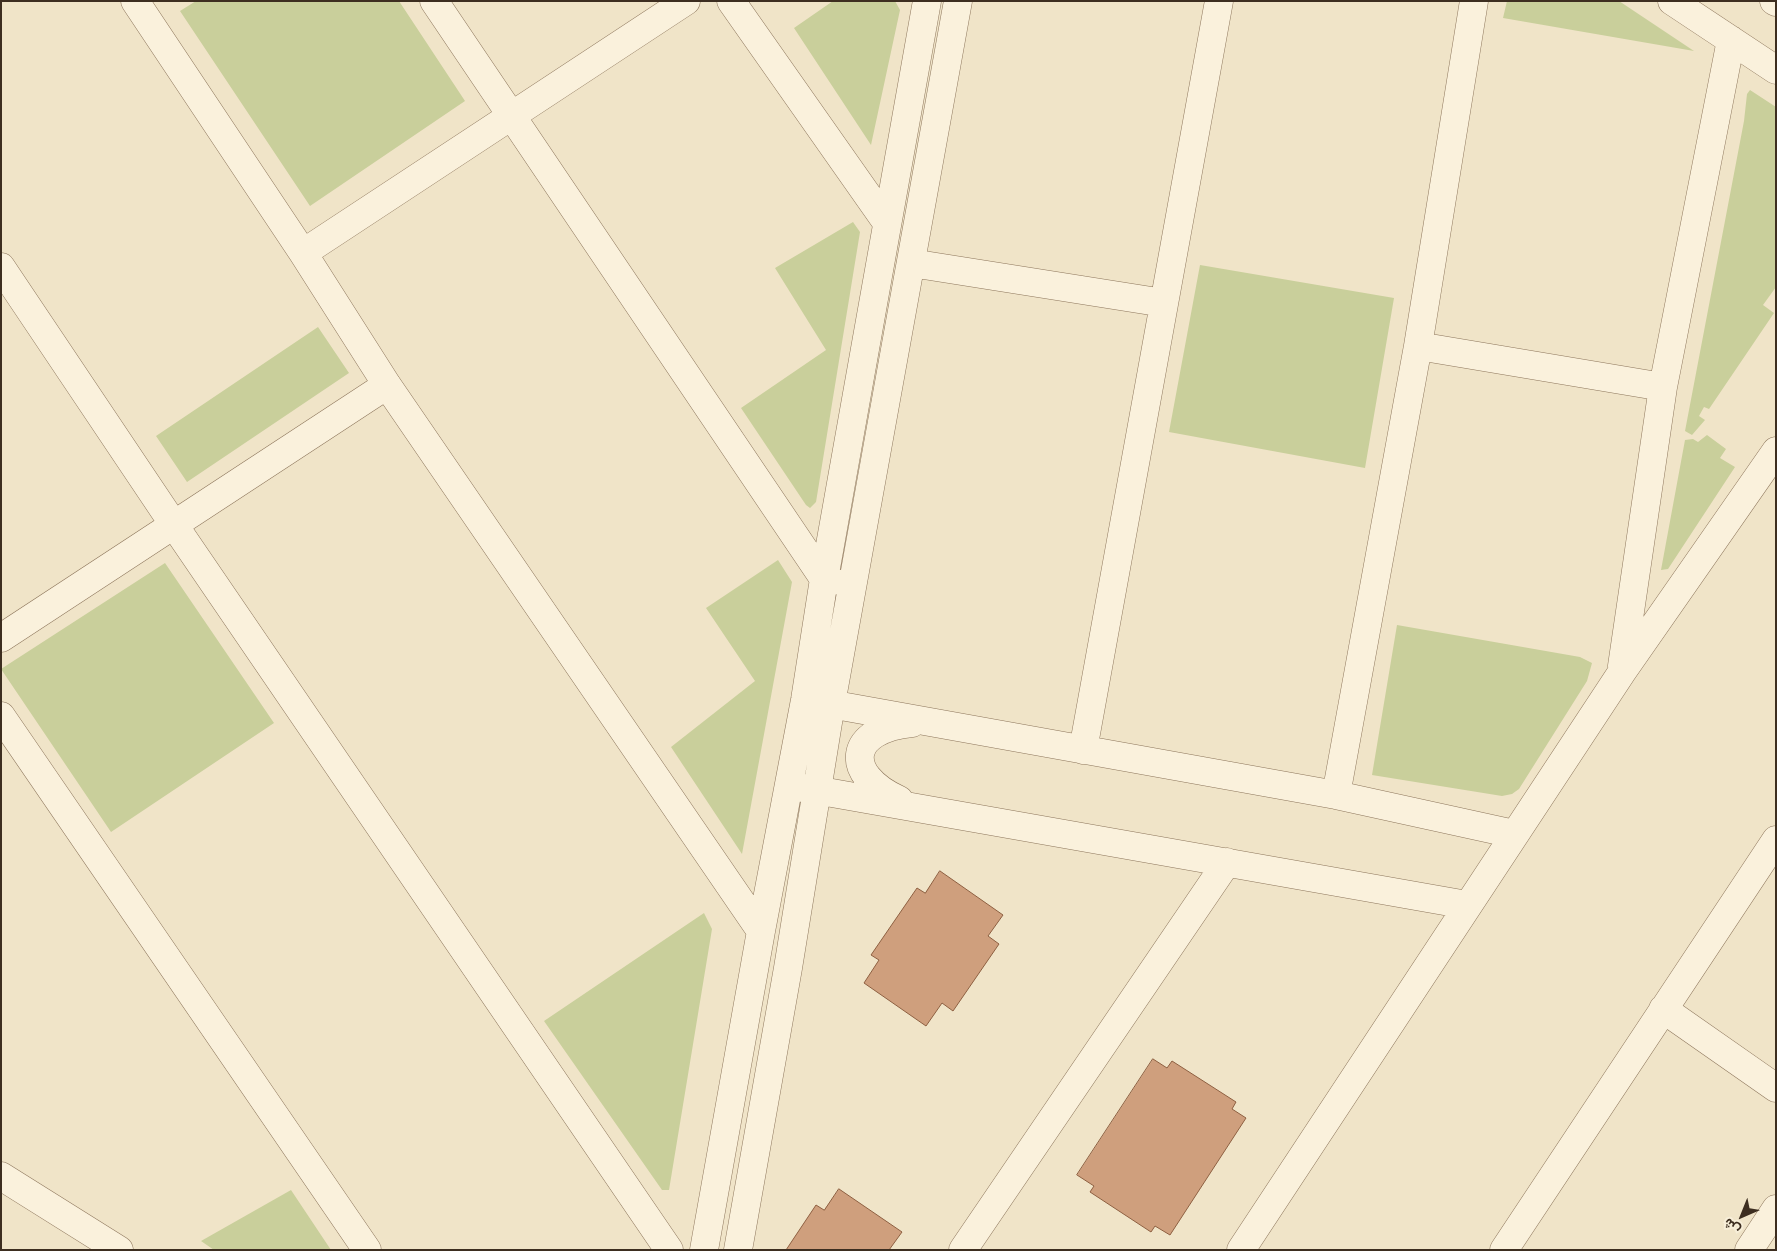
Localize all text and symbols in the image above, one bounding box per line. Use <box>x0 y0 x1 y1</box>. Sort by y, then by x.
north arrow <box>1717 1191 1767 1241</box>
text: ش <box>1720 1215 1743 1238</box>

